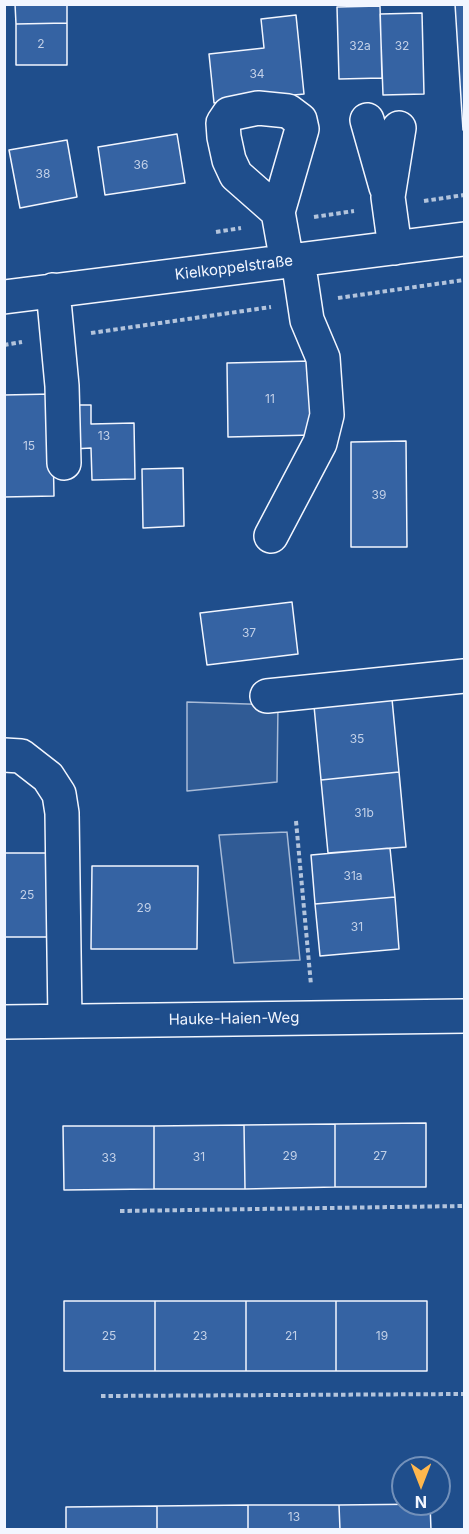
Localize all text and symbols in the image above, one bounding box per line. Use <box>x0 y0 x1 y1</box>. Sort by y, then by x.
house number: 2 <box>37 37 45 51</box>
house number: 32a <box>349 39 371 53</box>
house number: 32 <box>395 39 409 53</box>
house number: 34 <box>249 67 265 81</box>
house number: 36 <box>134 158 148 172</box>
house number: 38 <box>36 167 50 181</box>
street label: Kielkoppelstraße <box>174 252 294 284</box>
house number: 11 <box>265 392 275 406</box>
house number: 13 <box>98 429 110 443</box>
house number: 15 <box>23 439 35 453</box>
house number: 39 <box>372 488 386 502</box>
house number: 37 <box>242 626 256 640</box>
house number: 35 <box>350 732 364 746</box>
house number: 31b <box>354 806 374 820</box>
house number: 31a <box>343 869 363 883</box>
house number: 25 <box>20 888 34 902</box>
house number: 29 <box>137 901 151 915</box>
house number: 31 <box>351 920 363 934</box>
street label: Hauke-Haien-Weg <box>168 1009 300 1029</box>
house number: 29 <box>283 1149 297 1163</box>
house number: 27 <box>373 1149 387 1163</box>
house number: 31 <box>193 1150 205 1164</box>
house number: 33 <box>102 1151 116 1165</box>
house number: 25 <box>102 1329 116 1343</box>
house number: 23 <box>193 1329 207 1343</box>
house number: 21 <box>285 1329 297 1343</box>
house number: 19 <box>376 1329 388 1343</box>
north arrow <box>391 1456 451 1516</box>
text: N <box>415 1492 427 1512</box>
house number: 13 <box>288 1510 300 1524</box>

